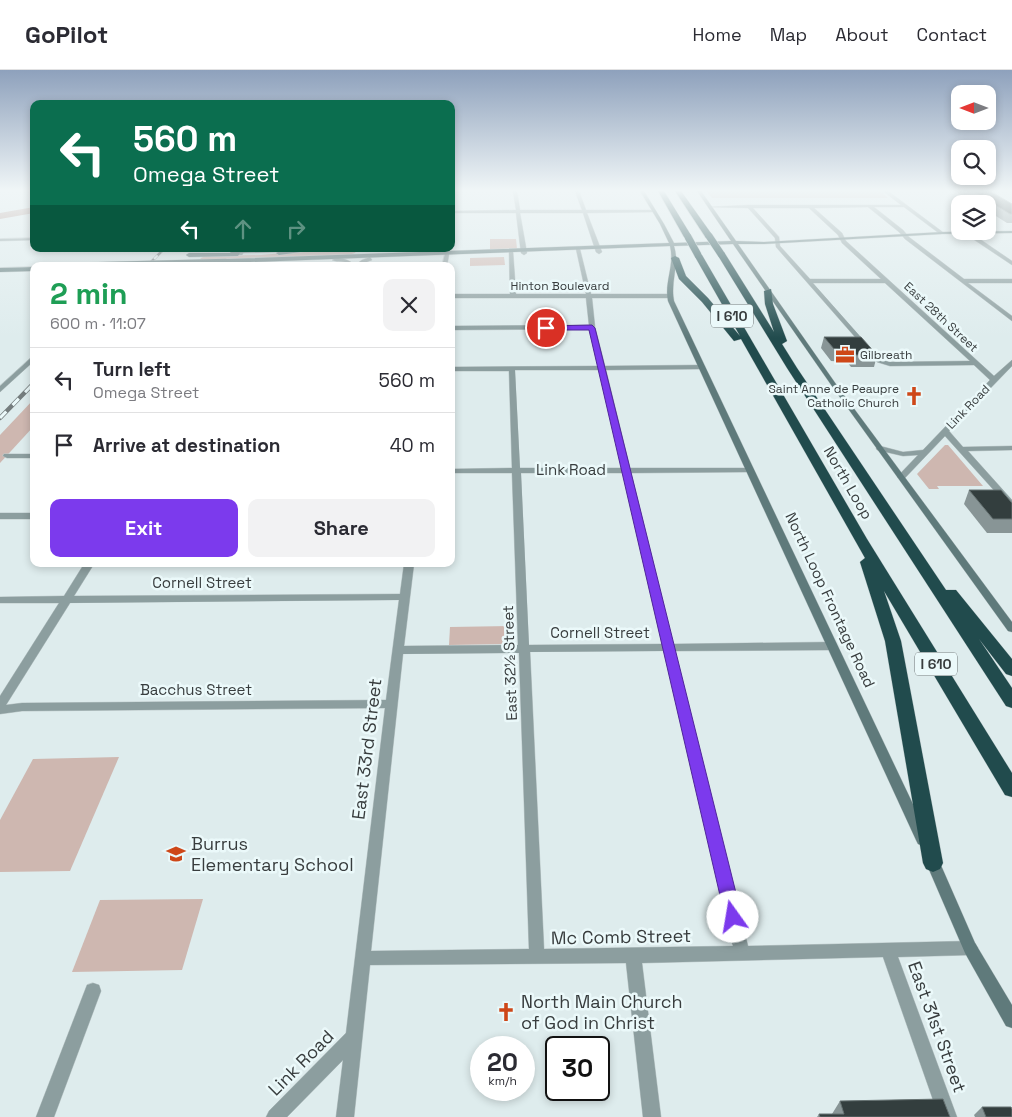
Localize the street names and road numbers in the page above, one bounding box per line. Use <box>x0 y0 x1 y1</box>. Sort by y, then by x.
street label: Hinton Boulevard <box>511 278 609 294</box>
street label: East 28th Street <box>901 278 981 356</box>
road number: I 610 <box>711 305 753 328</box>
street label: Link Road <box>943 381 993 433</box>
street label: North Loop <box>820 443 877 523</box>
street label: Link Road <box>536 460 606 479</box>
street label: North Loop Frontage Road <box>781 509 879 690</box>
street label: Cornell Street <box>152 573 252 592</box>
street label: East 32½ Street <box>498 605 521 721</box>
street label: Cornell Street <box>550 623 650 642</box>
road number: I 610 <box>915 652 957 676</box>
street label: East 33rd Street <box>346 677 387 821</box>
street label: Bacchus Street <box>140 680 252 699</box>
street label: Mc Comb Street <box>551 924 691 949</box>
street label: East 31st Street <box>903 958 972 1096</box>
street label: Link Road <box>263 1025 338 1100</box>

